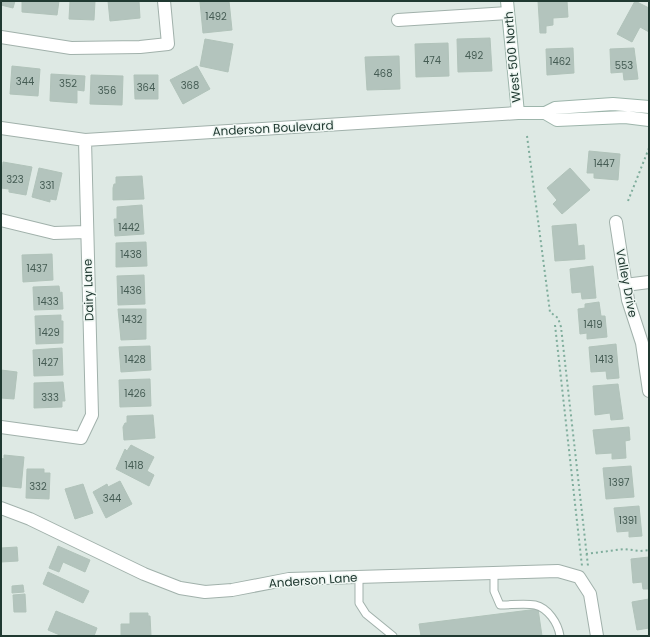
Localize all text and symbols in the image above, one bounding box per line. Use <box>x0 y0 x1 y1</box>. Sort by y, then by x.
house number: 1492 <box>205 9 227 24</box>
street label: West 500 North <box>500 11 524 103</box>
house number: 492 <box>465 48 483 63</box>
house number: 474 <box>423 53 441 68</box>
house number: 1462 <box>549 54 571 69</box>
house number: 553 <box>615 58 633 73</box>
house number: 468 <box>374 66 392 81</box>
house number: 344 <box>16 74 34 89</box>
house number: 352 <box>59 76 77 91</box>
house number: 368 <box>181 78 199 93</box>
house number: 364 <box>137 80 155 95</box>
house number: 356 <box>98 83 116 98</box>
street label: Anderson Boulevard <box>212 116 334 140</box>
house number: 1447 <box>593 156 615 171</box>
house number: 323 <box>6 172 24 187</box>
house number: 331 <box>40 178 54 193</box>
house number: 1442 <box>118 220 140 235</box>
house number: 1438 <box>120 247 142 262</box>
street label: Valley Drive <box>612 247 642 319</box>
street label: Dairy Lane <box>78 259 98 321</box>
house number: 1437 <box>27 261 48 276</box>
house number: 1436 <box>120 283 142 298</box>
house number: 1433 <box>37 294 59 309</box>
house number: 1432 <box>121 312 143 327</box>
house number: 1419 <box>584 317 603 332</box>
house number: 1429 <box>38 325 60 340</box>
house number: 1428 <box>124 352 146 367</box>
house number: 1413 <box>595 352 613 367</box>
house number: 1427 <box>38 355 59 370</box>
house number: 1426 <box>124 386 146 401</box>
house number: 333 <box>41 390 59 405</box>
house number: 1418 <box>125 458 144 473</box>
house number: 1397 <box>609 475 630 490</box>
house number: 332 <box>29 479 47 494</box>
house number: 344 <box>103 491 121 506</box>
house number: 1391 <box>619 513 637 528</box>
street label: Anderson Lane <box>268 568 358 592</box>

